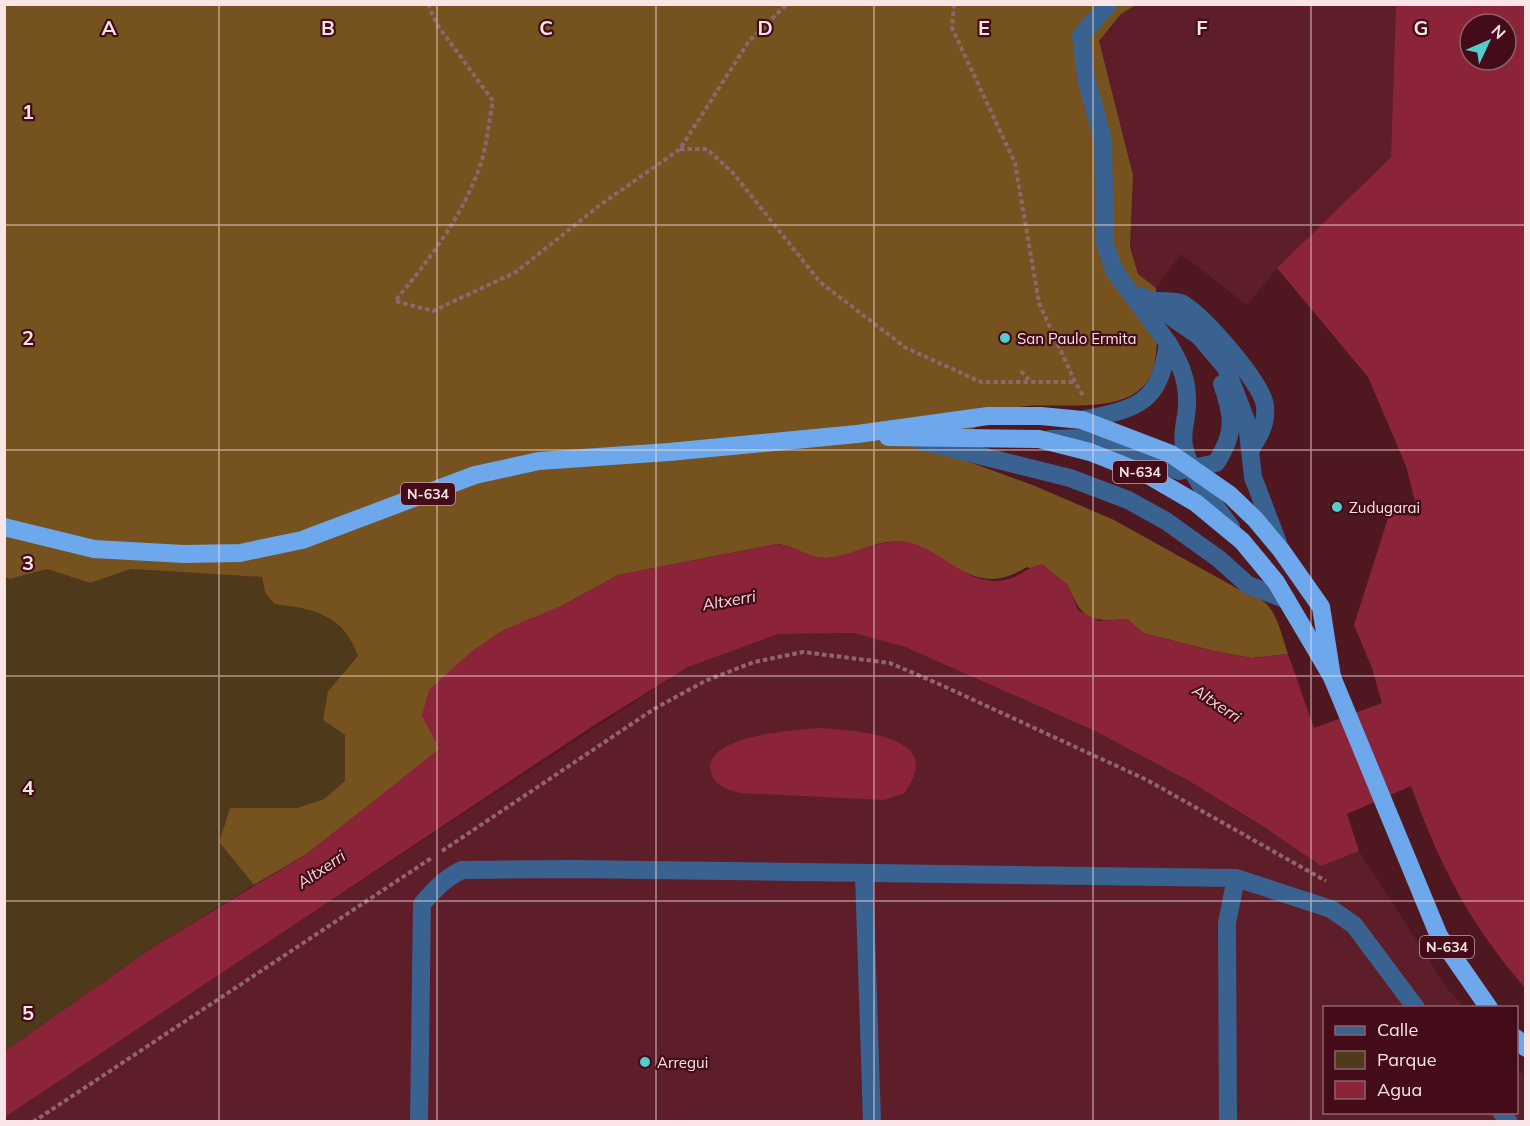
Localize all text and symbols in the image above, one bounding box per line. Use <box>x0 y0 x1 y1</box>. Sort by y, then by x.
north arrow <box>1458 12 1518 72</box>
text: A <box>102 15 117 40</box>
text: B <box>321 15 335 40</box>
text: C <box>539 15 553 40</box>
text: D <box>757 15 773 40</box>
text: E <box>978 15 990 40</box>
text: F <box>1196 15 1208 40</box>
text: G <box>1414 15 1428 40</box>
text: N <box>1487 20 1510 43</box>
text: 1 <box>22 99 34 124</box>
text: 2 <box>22 325 34 350</box>
place label: San Paulo Ermita <box>1017 329 1136 348</box>
marker: San Paulo Ermita <box>998 331 1012 345</box>
road number: N-634 <box>1113 461 1167 483</box>
road number: N-634 <box>401 483 455 505</box>
place label: Zudugarai <box>1349 498 1420 517</box>
marker: Zudugarai <box>1330 500 1344 514</box>
text: 3 <box>22 550 34 575</box>
water label: Altxerri <box>700 585 757 615</box>
water label: Altxerri <box>1188 679 1245 726</box>
text: 4 <box>22 775 34 800</box>
water label: Altxerri <box>292 846 349 893</box>
road number: N-634 <box>1420 936 1474 958</box>
text: 5 <box>22 1000 34 1025</box>
legend <box>1323 1006 1518 1114</box>
text: Calle <box>1377 1018 1418 1041</box>
text: Parque <box>1377 1048 1436 1071</box>
place label: Arregui <box>657 1053 708 1072</box>
marker: Arregui <box>638 1055 652 1069</box>
text: Agua <box>1377 1078 1422 1101</box>

